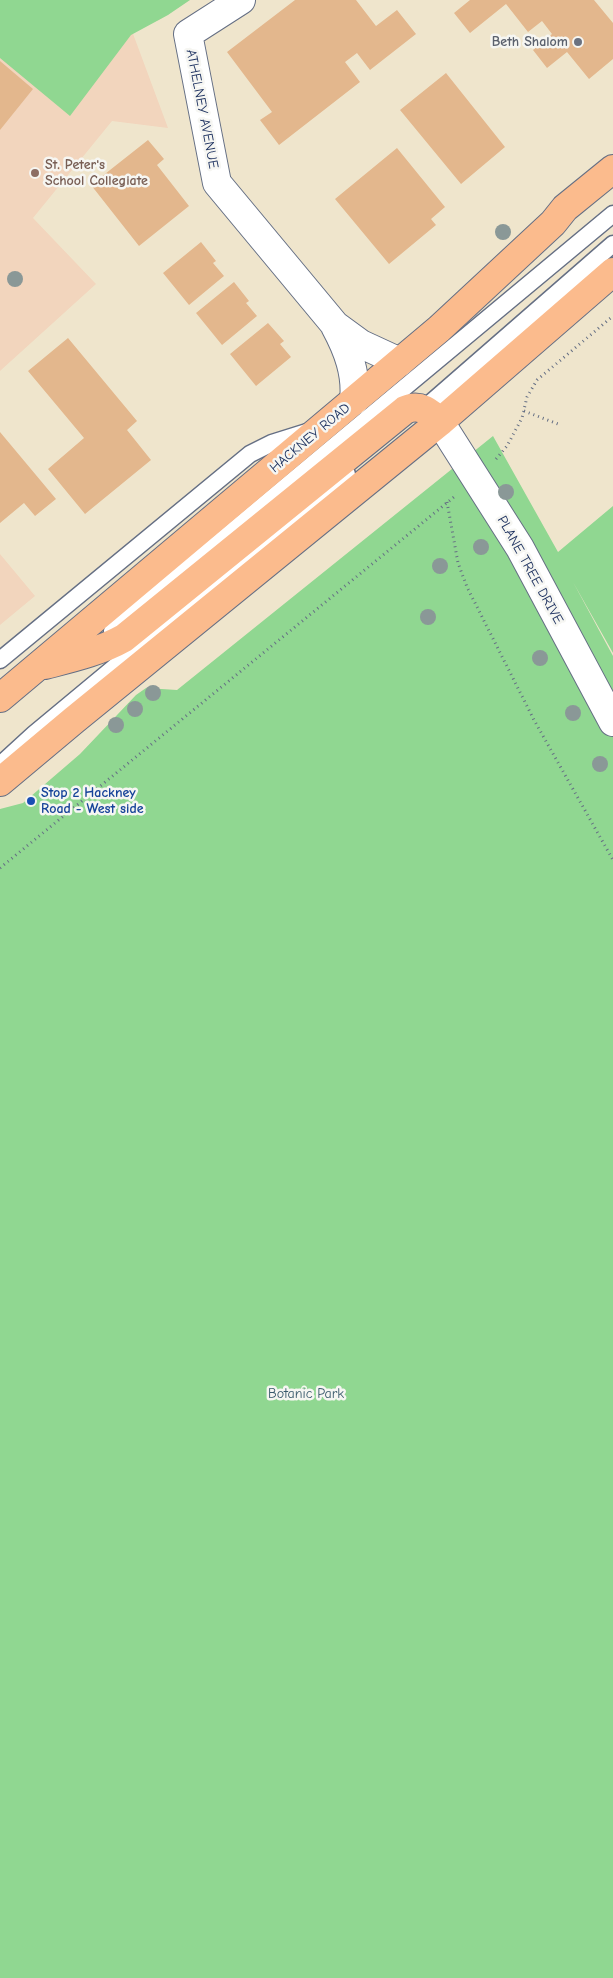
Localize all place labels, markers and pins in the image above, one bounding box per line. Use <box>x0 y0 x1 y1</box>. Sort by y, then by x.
place label: Beth Shalom <box>492 34 568 50</box>
marker: Beth Shalom <box>572 36 584 48</box>
place label: St. Peter's School Collegiate <box>45 157 148 190</box>
marker: St. Peter's School Collegiate <box>29 167 41 179</box>
place label: Stop 2 Hackney Road - West side <box>41 785 144 818</box>
marker: Stop 2 Hackney Road - West side <box>25 795 37 807</box>

